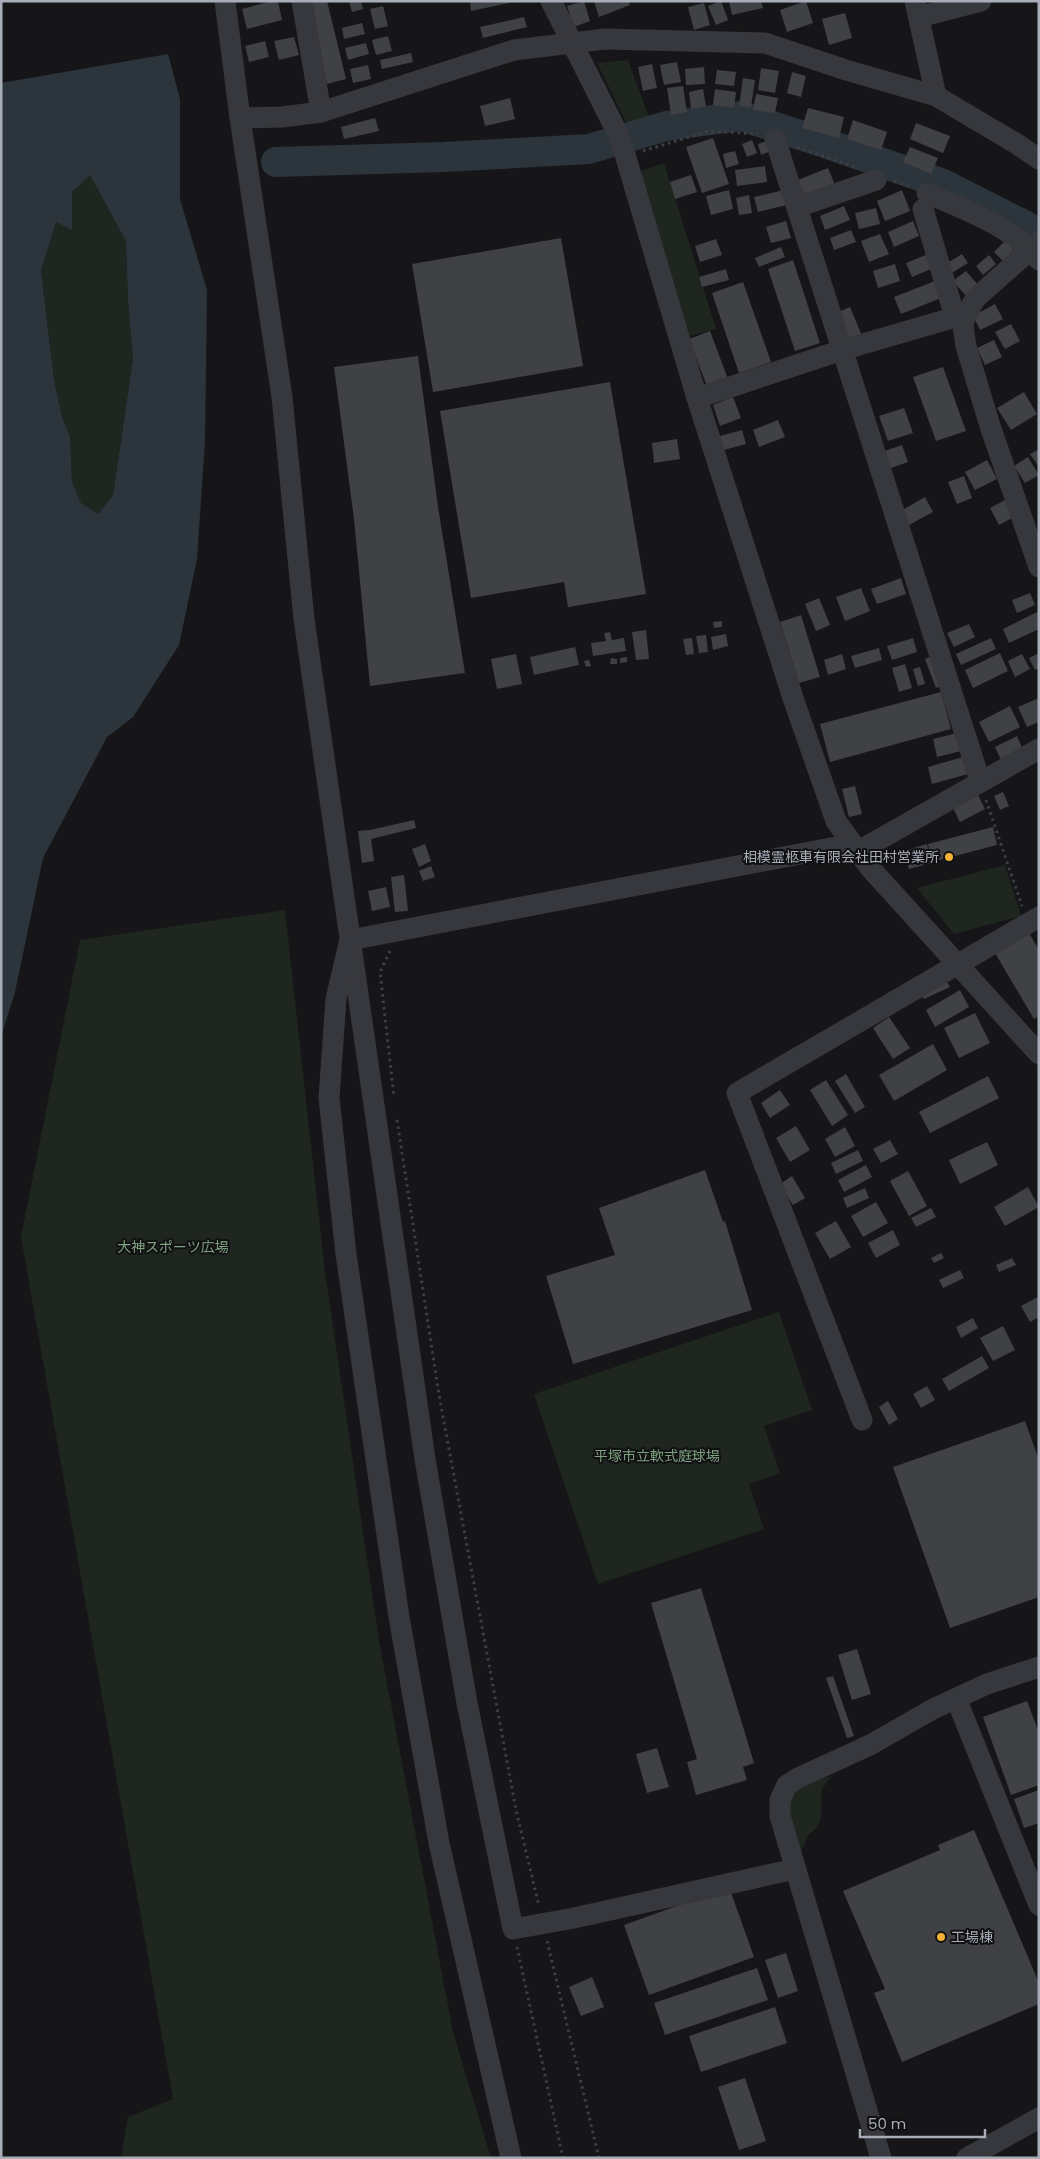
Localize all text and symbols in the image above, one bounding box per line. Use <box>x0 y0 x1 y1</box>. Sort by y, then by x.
place label: 相模霊柩車有限会社田村営業所 <box>743 847 939 867</box>
marker: 相模霊柩車有限会社田村営業所 <box>943 851 955 863</box>
park label: 大神スポーツ広場 <box>117 1237 229 1257</box>
park label: 平塚市立軟式庭球場 <box>594 1446 720 1466</box>
place label: 工場棟 <box>951 1927 993 1947</box>
marker: 工場棟 <box>935 1931 947 1943</box>
scale bar <box>860 2106 985 2138</box>
text: 50 m <box>868 2113 906 2134</box>

